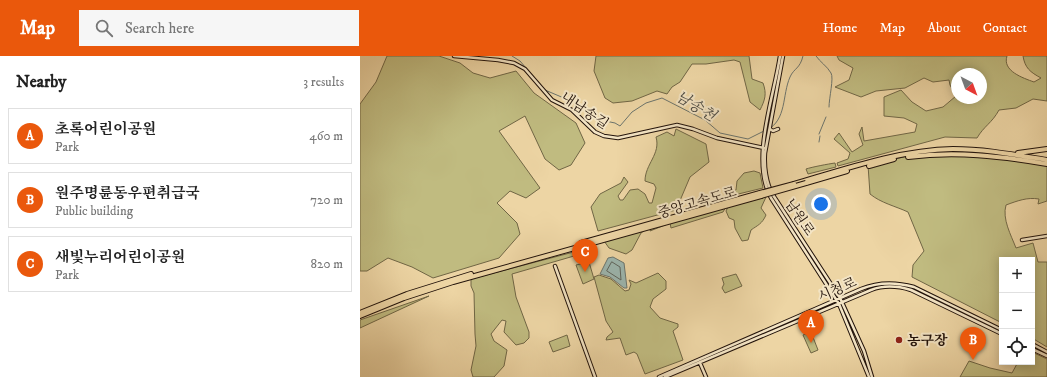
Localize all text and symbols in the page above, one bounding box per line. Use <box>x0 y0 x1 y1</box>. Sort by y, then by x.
search box <box>79 10 359 46</box>
text: Map <box>20 17 55 40</box>
icon: search <box>93 17 115 39</box>
text: Search here <box>125 19 194 38</box>
text: Home <box>823 19 857 37</box>
text: Map <box>879 19 905 37</box>
text: About <box>927 19 961 37</box>
text: Contact <box>983 19 1027 37</box>
north arrow <box>951 68 987 104</box>
text: Nearby <box>16 71 66 93</box>
text: 3 results <box>303 74 344 90</box>
water label: 남송천 <box>672 87 721 127</box>
street label: 내남송길 <box>557 88 612 133</box>
text: 초록어린이공원 <box>55 120 156 139</box>
text: A <box>26 128 34 144</box>
text: 460 m <box>309 128 343 144</box>
text: Park <box>55 139 79 155</box>
street label: 중앙고속도로 <box>656 183 739 223</box>
text: 원주명륜동우편취급국 <box>55 184 200 203</box>
text: B <box>26 192 34 208</box>
text: 720 m <box>310 192 343 208</box>
your location <box>811 194 831 214</box>
street label: 남원로 <box>780 196 818 240</box>
text: Public building <box>55 203 133 219</box>
pin: C <box>572 239 598 272</box>
text: 새빛누리어린이공원 <box>55 248 185 267</box>
text: C <box>26 256 34 272</box>
text: 820 m <box>311 256 343 272</box>
map controls <box>999 257 1035 365</box>
button: + <box>999 257 1035 293</box>
text: Park <box>55 267 79 283</box>
street label: 시청로 <box>815 273 860 306</box>
button: − <box>999 293 1035 329</box>
pin: A <box>798 310 824 343</box>
pin: B <box>960 327 986 360</box>
button: locate <box>999 329 1035 365</box>
place label: 농구장 <box>907 332 948 350</box>
marker: 농구장 <box>894 335 904 345</box>

